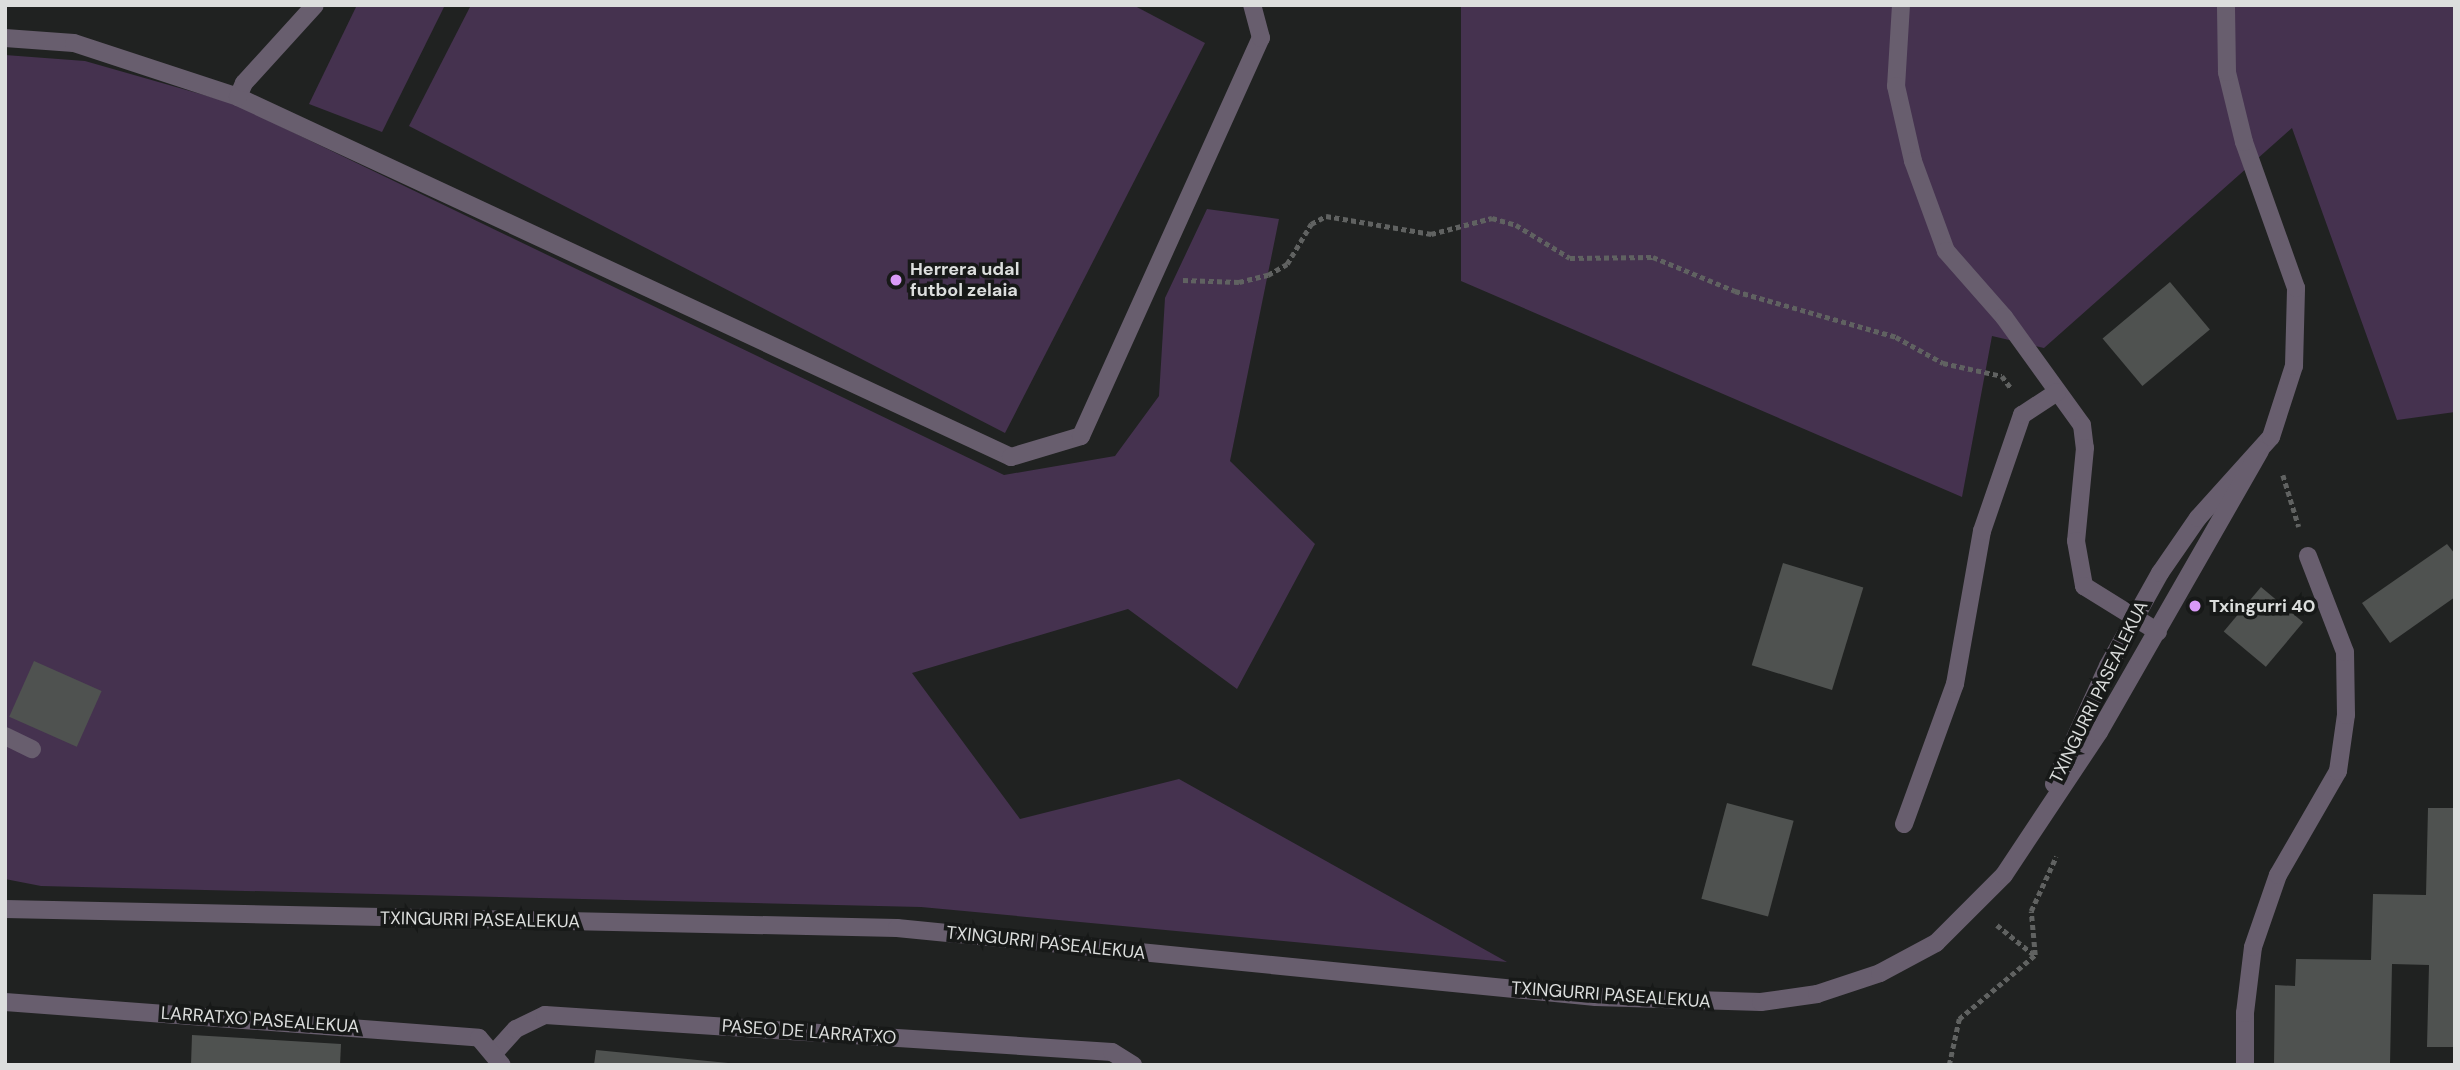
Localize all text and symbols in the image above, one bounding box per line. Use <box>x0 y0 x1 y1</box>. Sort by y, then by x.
place label: Herrera udal futbol zelaia <box>910 259 1019 302</box>
marker: Herrera udal futbol zelaia <box>888 272 904 288</box>
place label: Txingurri 40 <box>2209 595 2315 617</box>
street label: TXINGURRI PASEALEKUA <box>2045 597 2153 787</box>
marker: Txingurri 40 <box>2187 598 2203 614</box>
street label: TXINGURRI PASEALEKUA <box>380 907 580 933</box>
street label: TXINGURRI PASEALEKUA <box>945 922 1147 964</box>
street label: TXINGURRI PASEALEKUA <box>1510 977 1712 1013</box>
street label: LARRATXO PASEALEKUA <box>160 1002 360 1038</box>
street label: PASEO DE LARRATXO <box>721 1015 897 1049</box>

